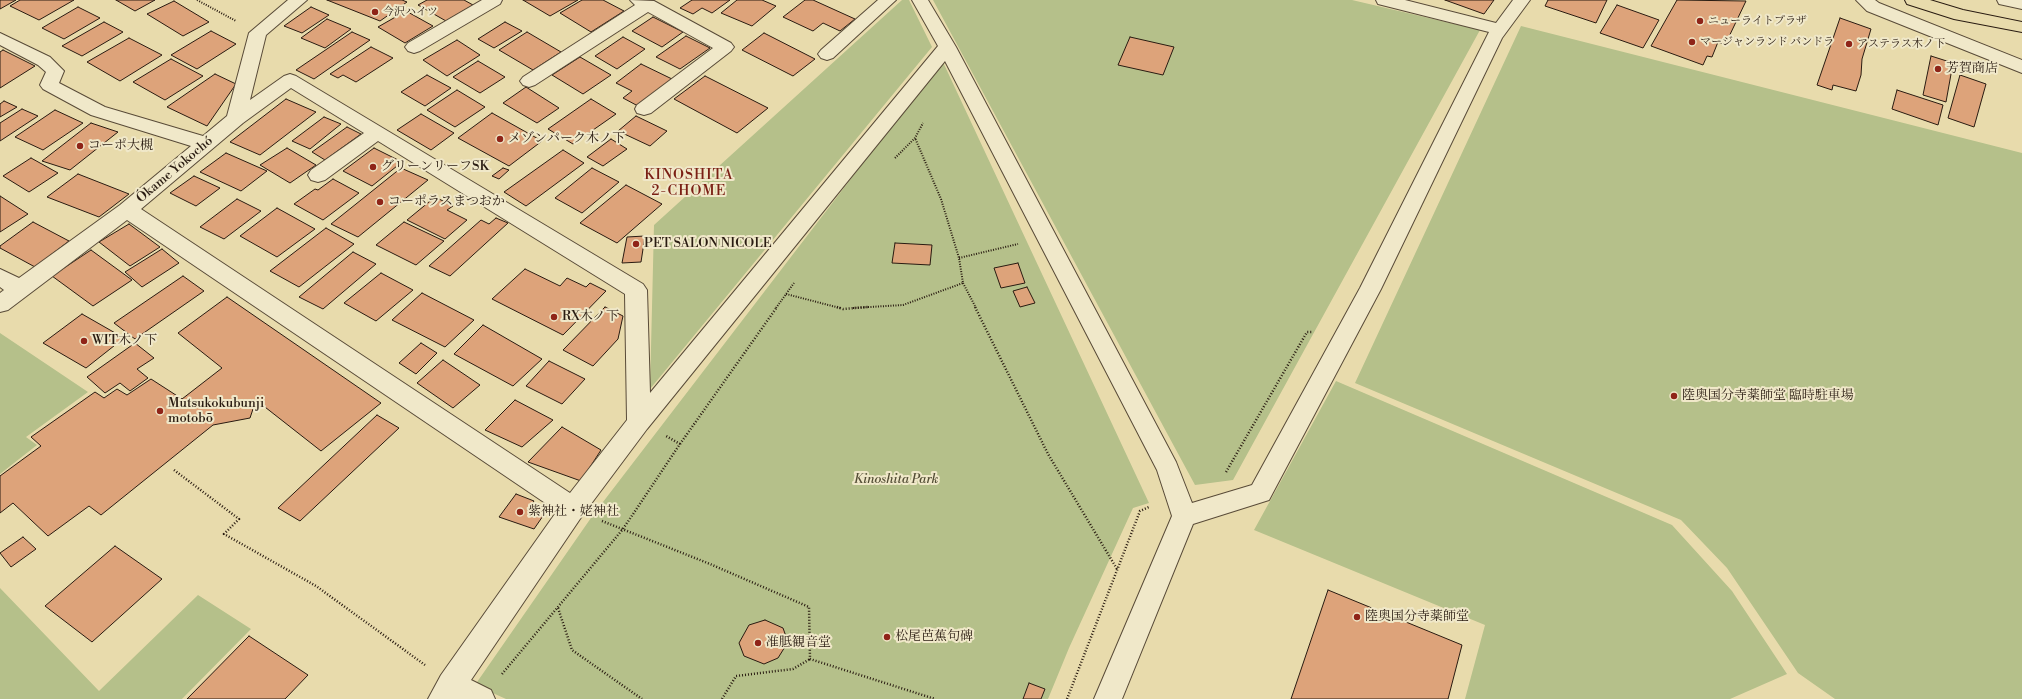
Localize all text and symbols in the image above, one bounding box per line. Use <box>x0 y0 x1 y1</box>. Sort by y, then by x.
place label: 今沢ハイツ <box>383 5 438 19</box>
marker: 今沢ハイツ <box>370 7 380 17</box>
place label: ニューライトプラザ <box>1708 14 1807 28</box>
marker: ニューライトプラザ <box>1695 16 1705 26</box>
place label: マージャンランド パンドラ <box>1700 35 1834 49</box>
marker: マージャンランド パンドラ <box>1687 37 1697 47</box>
place label: アステラス木ノ下 <box>1857 37 1945 51</box>
marker: アステラス木ノ下 <box>1844 39 1854 49</box>
place label: 芳賀商店 <box>1946 61 1998 77</box>
marker: 芳賀商店 <box>1933 64 1943 74</box>
place label: メゾンパーク木ノ下 <box>508 131 625 147</box>
street label: Ókame Yokochó <box>134 134 216 206</box>
marker: メゾンパーク木ノ下 <box>495 134 505 144</box>
place label: コーポ大槻 <box>88 138 153 154</box>
marker: コーポ大槻 <box>75 141 85 151</box>
place label: グリーンリーフSK <box>381 159 489 175</box>
marker: グリーンリーフSK <box>368 162 378 172</box>
district label: KINOSHITA 2-CHOME <box>644 168 734 200</box>
place label: コーポラスまつおか <box>388 194 505 210</box>
marker: コーポラスまつおか <box>375 197 385 207</box>
place label: PET SALON NICOLE <box>644 236 772 252</box>
marker: PET SALON NICOLE <box>631 239 641 249</box>
place label: RX木ノ下 <box>562 309 619 325</box>
marker: RX木ノ下 <box>549 312 559 322</box>
place label: WIT木ノ下 <box>92 333 157 349</box>
marker: WIT木ノ下 <box>79 336 89 346</box>
place label: 陸奥国分寺薬師堂 臨時駐車場 <box>1682 388 1854 404</box>
marker: 陸奥国分寺薬師堂 臨時駐車場 <box>1669 391 1679 401</box>
place label: Mutsukokubunji motobō <box>168 396 264 427</box>
marker: Mutsukokubunji motobō <box>155 406 165 416</box>
park label: Kinoshita Park <box>854 472 938 488</box>
place label: 紫神社・姥神社 <box>528 504 619 520</box>
marker: 紫神社・姥神社 <box>515 507 525 517</box>
place label: 陸奥国分寺薬師堂 <box>1365 609 1469 625</box>
marker: 陸奥国分寺薬師堂 <box>1352 612 1362 622</box>
place label: 松尾芭蕉句碑 <box>895 629 973 645</box>
marker: 松尾芭蕉句碑 <box>882 632 892 642</box>
place label: 准胝観音堂 <box>766 635 831 651</box>
marker: 准胝観音堂 <box>753 638 763 648</box>

